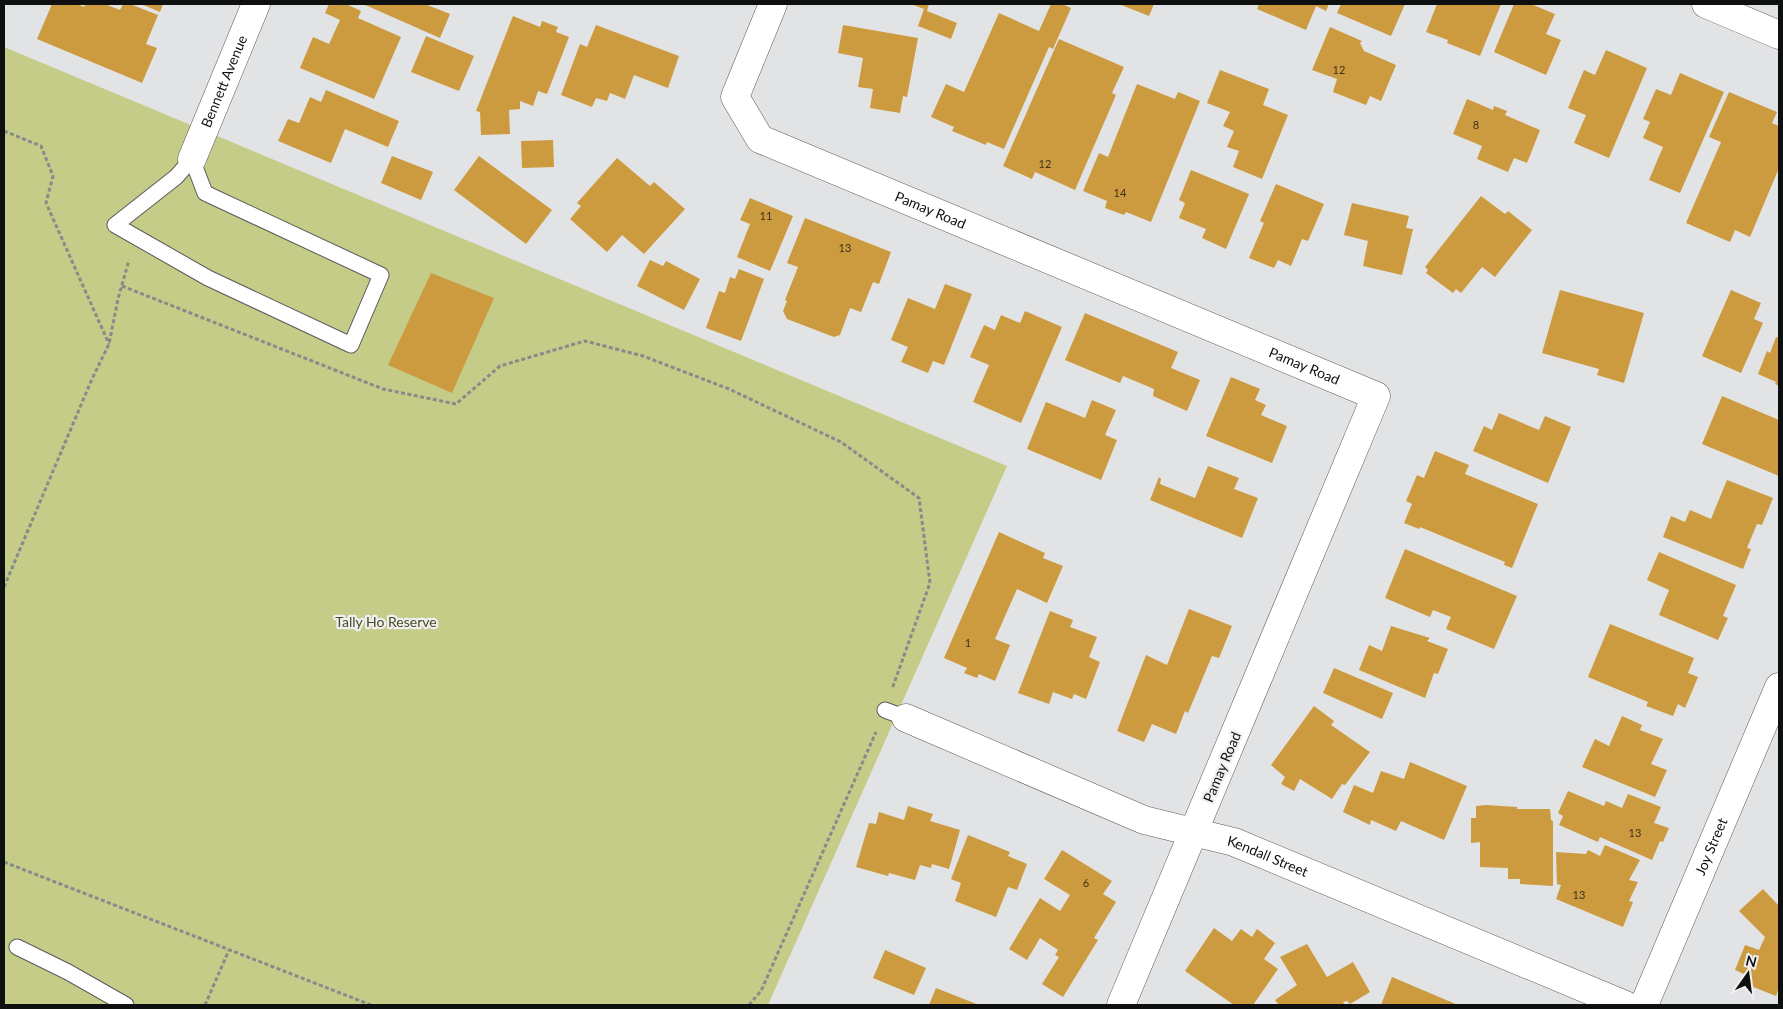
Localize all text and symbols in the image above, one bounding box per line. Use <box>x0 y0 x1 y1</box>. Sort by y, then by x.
street label: Bennett Avenue <box>197 32 250 130</box>
house number: 12 <box>1333 63 1345 76</box>
house number: 8 <box>1473 118 1479 131</box>
house number: 12 <box>1039 157 1051 170</box>
house number: 14 <box>1114 186 1127 199</box>
street label: Pamay Road <box>893 187 969 232</box>
house number: 11 <box>760 209 772 222</box>
house number: 13 <box>839 241 851 254</box>
street label: Pamay Road <box>1266 343 1342 388</box>
park label: Tally Ho Reserve <box>335 613 437 630</box>
house number: 1 <box>965 636 971 649</box>
street label: Pamay Road <box>1199 729 1244 805</box>
street label: Joy Street <box>1691 815 1730 878</box>
house number: 13 <box>1629 826 1641 839</box>
street label: Kendall Street <box>1226 832 1311 880</box>
house number: 6 <box>1083 876 1089 889</box>
house number: 13 <box>1573 888 1585 901</box>
north arrow <box>1723 949 1773 999</box>
text: N <box>1744 951 1759 970</box>

